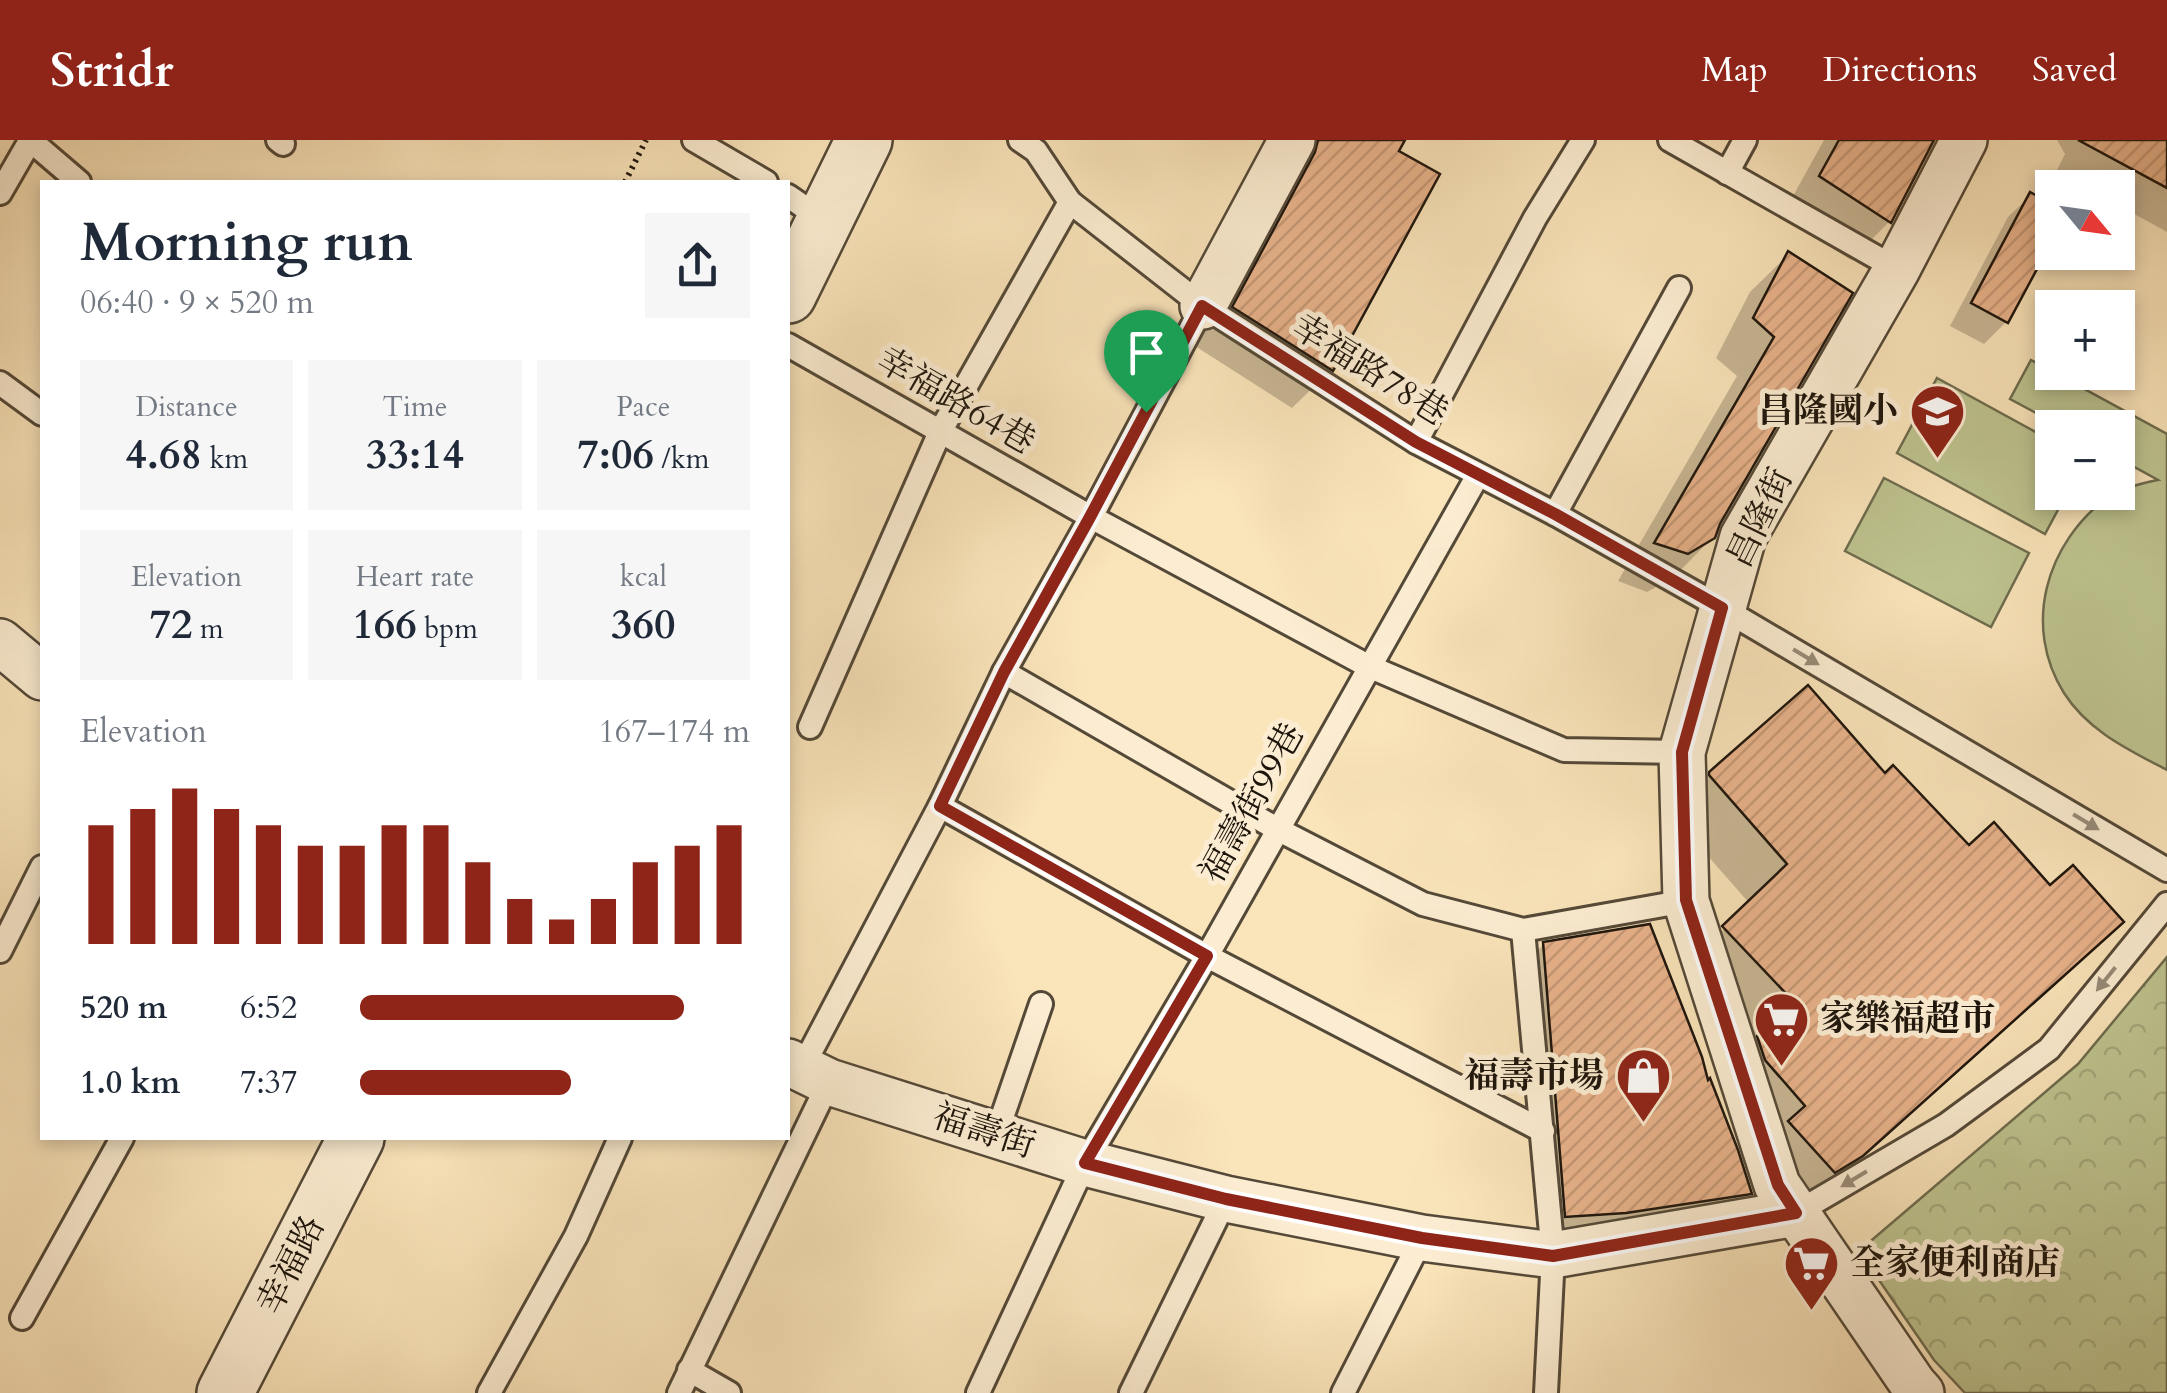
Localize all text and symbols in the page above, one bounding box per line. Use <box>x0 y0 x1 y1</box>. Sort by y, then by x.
text: Stridr <box>50 38 174 103</box>
text: Map <box>1701 46 1768 94</box>
text: Directions <box>1823 46 1977 94</box>
text: Saved <box>2032 46 2117 94</box>
north arrow <box>2035 170 2135 270</box>
map controls <box>2035 170 2135 510</box>
text: Morning run <box>80 206 413 280</box>
button: share <box>645 213 750 318</box>
text: 06:40 · 9 × 520 m <box>80 281 314 325</box>
button: + <box>2035 290 2135 390</box>
street label: 幸福路78巷 <box>1283 303 1457 437</box>
pin <box>1104 310 1189 413</box>
icon: arrive <box>1119 325 1174 380</box>
street label: 幸福路64巷 <box>868 336 1044 466</box>
school or university icon: 昌隆國小 <box>1907 381 1967 460</box>
place label: 昌隆國小 <box>1758 387 1898 435</box>
text: Distance <box>135 388 238 426</box>
text: Time <box>383 388 447 426</box>
text: Pace <box>616 388 670 426</box>
button: − <box>2035 410 2135 510</box>
text: 4.68 <box>125 426 202 483</box>
text: 33:14 <box>366 426 464 483</box>
text: 7:06 <box>577 426 654 483</box>
text: km <box>202 440 248 478</box>
text: /km <box>654 440 709 478</box>
street label: 昌隆街 <box>1715 460 1805 576</box>
text: Elevation <box>131 558 242 596</box>
text: Heart rate <box>356 558 474 596</box>
text: kcal <box>620 558 667 596</box>
text: 72 <box>150 596 193 653</box>
text: 166 <box>352 596 417 653</box>
text: 360 <box>611 596 676 653</box>
text: m <box>193 610 224 648</box>
text: bpm <box>417 610 478 648</box>
one-way arrow <box>1792 648 1820 665</box>
text: Elevation <box>80 710 207 754</box>
text: 167–174 m <box>598 710 750 754</box>
street label: 福壽街99巷 <box>1188 714 1316 892</box>
one-way arrow <box>2072 813 2100 830</box>
one-way arrow <box>2096 967 2117 992</box>
text: 520 m <box>80 986 167 1030</box>
text: 6:52 <box>240 986 297 1030</box>
supermarket icon: 家樂福超市 <box>1751 989 1811 1068</box>
place label: 家樂福超市 <box>1820 995 1995 1043</box>
shop icon: 福壽市場 <box>1613 1046 1673 1125</box>
place label: 福壽市場 <box>1464 1052 1604 1100</box>
text: 1.0 km <box>80 1061 180 1105</box>
text: 7:37 <box>240 1061 297 1105</box>
street label: 福壽街 <box>927 1092 1041 1170</box>
one-way arrow <box>1840 1170 1868 1187</box>
street label: 幸福路 <box>246 1207 336 1323</box>
supermarket icon: 全家便利商店 <box>1781 1233 1841 1312</box>
place label: 全家便利商店 <box>1850 1239 2060 1287</box>

